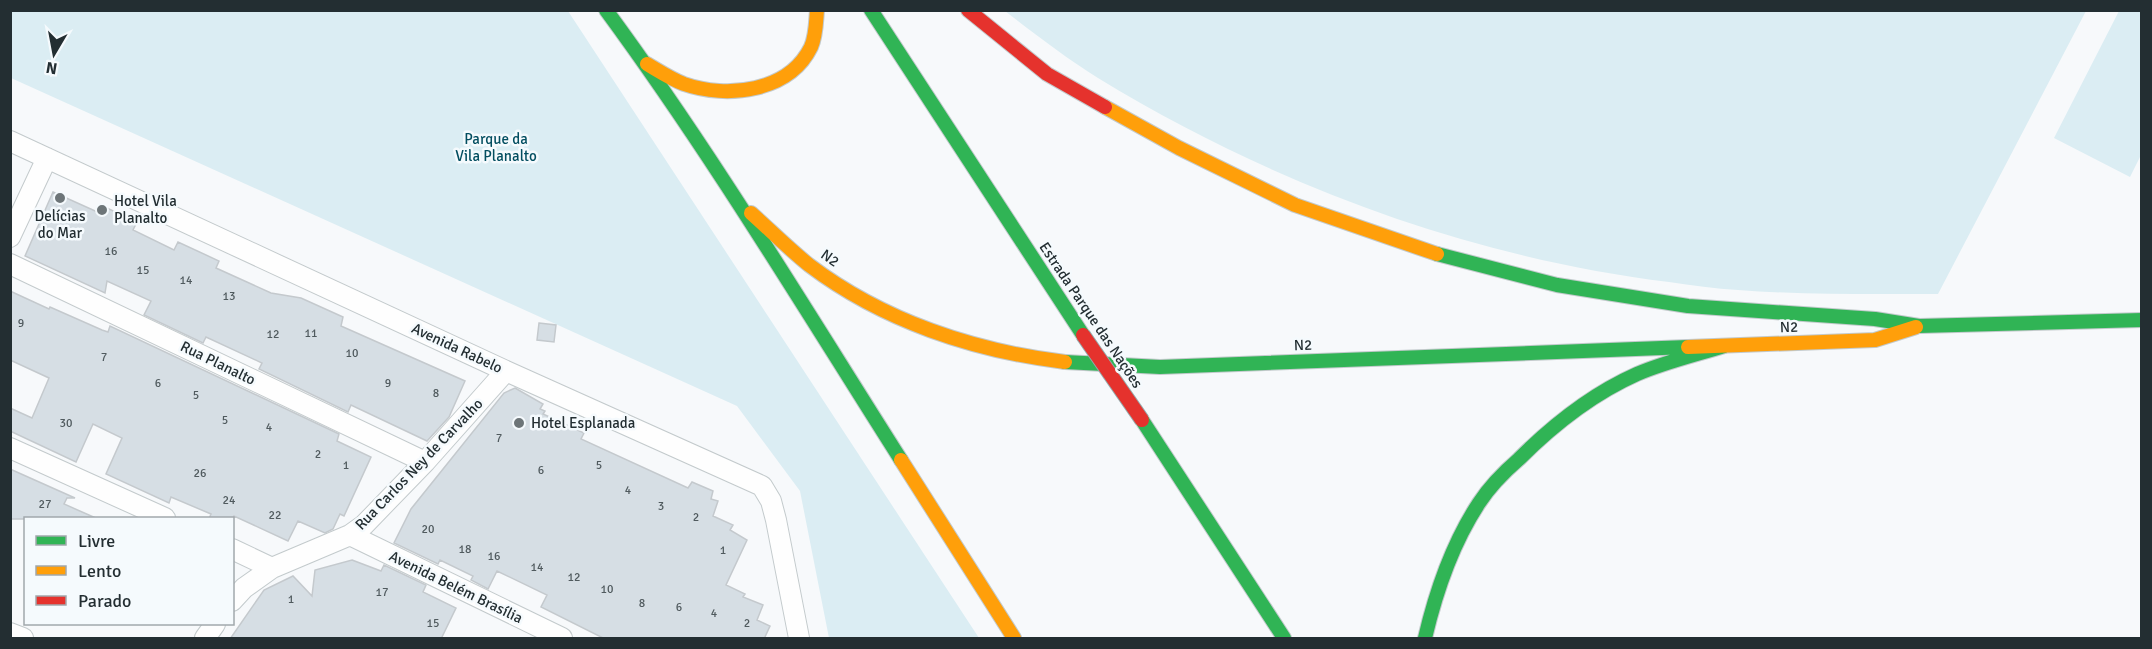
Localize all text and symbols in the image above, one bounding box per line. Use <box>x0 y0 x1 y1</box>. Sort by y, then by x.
north arrow <box>24 24 84 84</box>
text: N <box>44 57 59 79</box>
park label: Parque da Vila Planalto <box>455 130 537 165</box>
marker: Delícias do Mar <box>53 191 67 205</box>
place label: Hotel Vila Planalto <box>114 192 177 227</box>
marker: Hotel Vila Planalto <box>95 203 109 217</box>
place label: Delícias do Mar <box>34 207 86 242</box>
street label: Estrada Parque das Nações <box>1035 239 1147 392</box>
house number: 16 <box>105 244 117 259</box>
street label: N2 <box>817 245 843 271</box>
house number: 15 <box>137 263 149 278</box>
house number: 14 <box>180 273 193 288</box>
house number: 13 <box>223 289 235 304</box>
house number: 9 <box>18 316 24 331</box>
street label: N2 <box>1780 318 1798 336</box>
street label: Avenida Rabelo <box>409 319 505 377</box>
house number: 11 <box>305 326 317 341</box>
house number: 12 <box>267 327 279 342</box>
street label: N2 <box>1294 336 1312 354</box>
street label: Rua Planalto <box>178 337 259 389</box>
house number: 10 <box>346 346 358 361</box>
house number: 7 <box>101 350 107 365</box>
house number: 6 <box>155 376 161 391</box>
house number: 9 <box>385 376 391 391</box>
house number: 8 <box>433 386 439 401</box>
house number: 5 <box>193 388 199 403</box>
street label: Rua Carlos Ney de Carvalho <box>352 394 487 533</box>
house number: 5 <box>222 413 228 428</box>
place label: Hotel Esplanada <box>531 414 635 432</box>
house number: 30 <box>60 416 72 431</box>
marker: Hotel Esplanada <box>512 416 526 430</box>
house number: 4 <box>266 420 273 435</box>
house number: 7 <box>496 431 502 446</box>
house number: 2 <box>315 447 321 462</box>
house number: 1 <box>343 458 349 473</box>
house number: 5 <box>596 458 602 473</box>
house number: 6 <box>538 463 544 478</box>
house number: 26 <box>194 466 206 481</box>
house number: 4 <box>625 483 632 498</box>
house number: 24 <box>223 493 236 508</box>
house number: 27 <box>39 497 51 512</box>
house number: 3 <box>658 499 664 514</box>
house number: 22 <box>269 508 281 523</box>
house number: 2 <box>693 510 699 525</box>
legend <box>24 517 234 625</box>
house number: 20 <box>422 522 434 537</box>
text: Livre <box>78 530 115 552</box>
house number: 18 <box>459 542 471 557</box>
house number: 1 <box>720 543 726 558</box>
street label: Avenida Belém Brasília <box>386 547 526 627</box>
house number: 16 <box>488 549 500 564</box>
text: Lento <box>78 560 121 582</box>
house number: 14 <box>531 560 544 575</box>
house number: 12 <box>568 570 580 585</box>
house number: 10 <box>601 582 613 597</box>
house number: 17 <box>376 585 388 600</box>
text: Parado <box>78 590 131 612</box>
house number: 1 <box>288 592 294 607</box>
house number: 8 <box>639 596 645 611</box>
house number: 6 <box>676 600 682 615</box>
house number: 4 <box>711 606 718 621</box>
house number: 15 <box>427 616 439 631</box>
house number: 2 <box>744 616 750 631</box>

